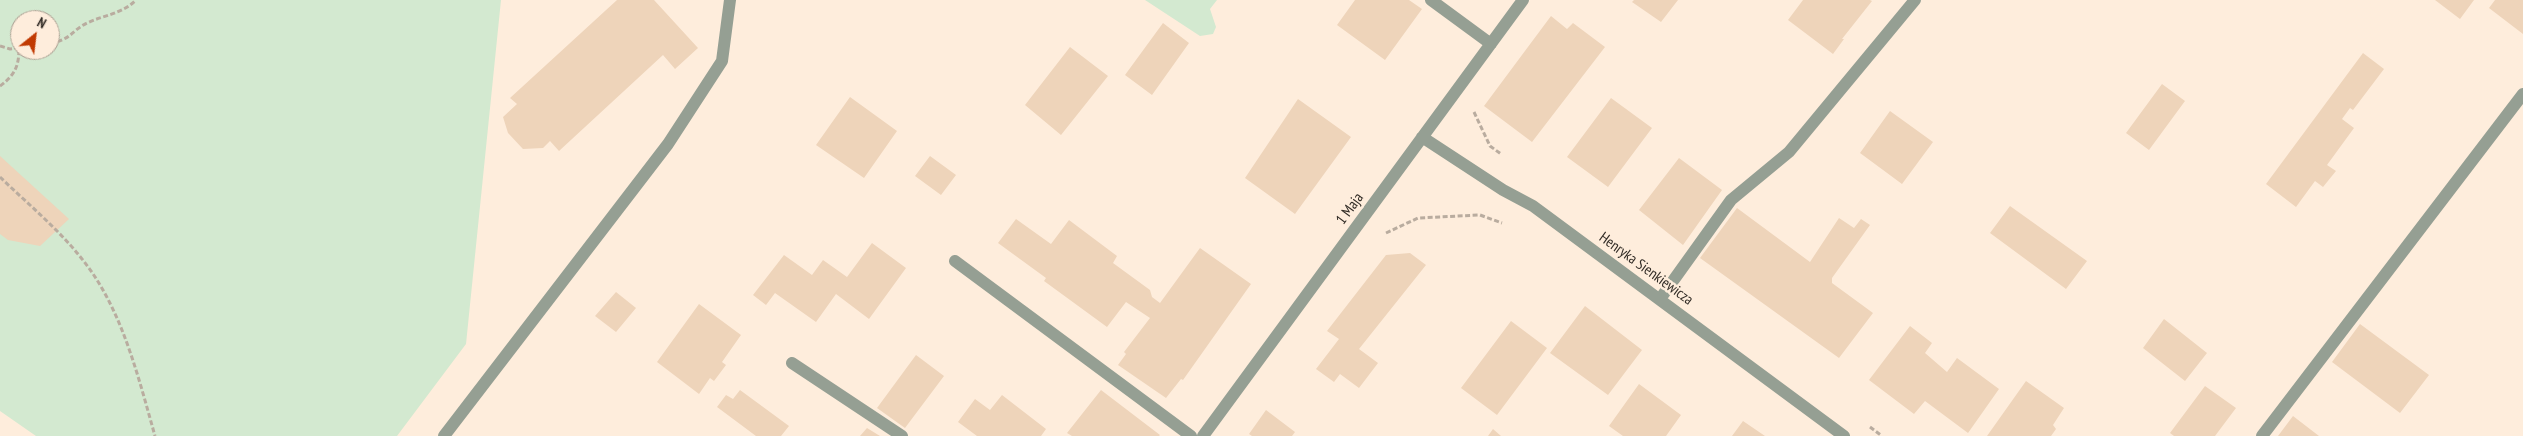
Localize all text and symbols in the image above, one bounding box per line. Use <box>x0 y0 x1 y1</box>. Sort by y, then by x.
north arrow <box>10 10 60 60</box>
text: N <box>34 13 49 32</box>
street label: 1 Maja <box>1333 190 1367 228</box>
street label: Henryka Sienkiewicza <box>1595 229 1697 309</box>

